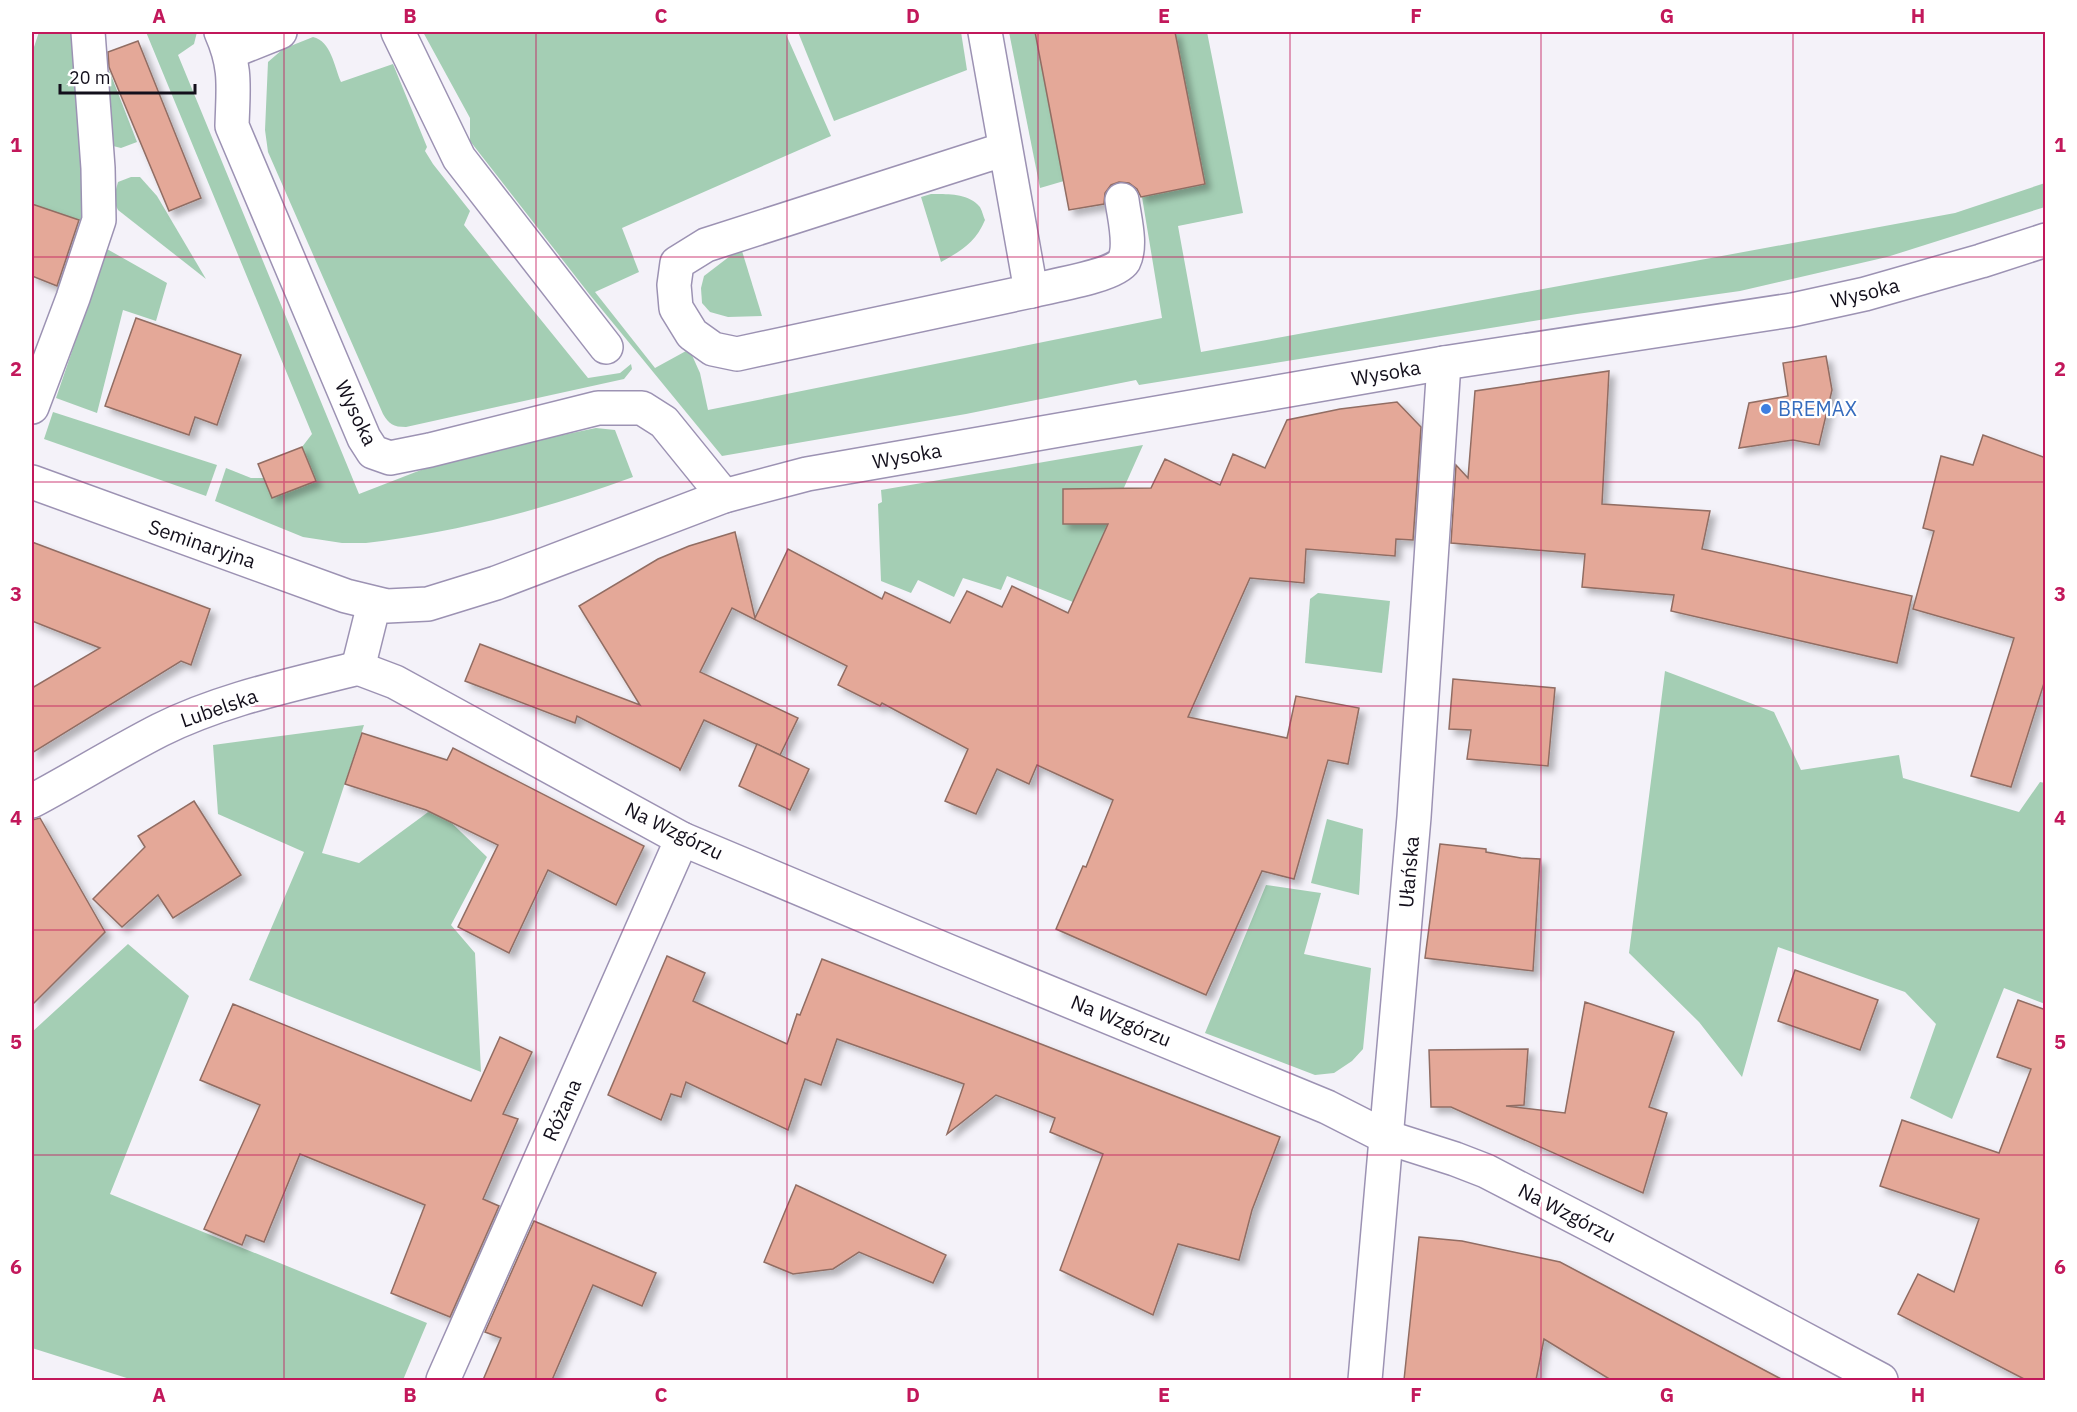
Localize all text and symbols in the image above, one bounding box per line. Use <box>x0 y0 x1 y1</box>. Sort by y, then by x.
text: A <box>152 2 166 29</box>
text: B <box>403 2 417 29</box>
text: C <box>654 2 668 29</box>
text: D <box>906 2 920 29</box>
text: E <box>1158 2 1170 29</box>
text: F <box>1410 2 1422 29</box>
text: G <box>1660 2 1674 29</box>
text: H <box>1911 2 1925 29</box>
scale bar <box>60 57 195 95</box>
text: 20 m <box>69 66 111 89</box>
text: 1 <box>10 131 22 158</box>
text: 1 <box>2054 131 2066 158</box>
street label: Wysoka <box>1828 271 1902 314</box>
street label: Wysoka <box>1349 353 1423 392</box>
text: 2 <box>10 355 22 382</box>
text: 2 <box>2054 355 2066 382</box>
street label: Wysoka <box>329 376 384 450</box>
place label: BREMAX <box>1778 395 1857 422</box>
marker: BREMAX <box>1759 402 1773 416</box>
street label: Wysoka <box>870 436 944 475</box>
street label: Seminaryjna <box>145 513 260 575</box>
text: 3 <box>10 580 22 607</box>
text: 3 <box>2054 580 2066 607</box>
street label: Lubelska <box>177 682 261 733</box>
street label: Na Wzgórzu <box>621 795 728 866</box>
text: 4 <box>10 804 22 831</box>
text: 4 <box>2054 804 2066 831</box>
street label: Ułańska <box>1392 835 1425 909</box>
street label: Na Wzgórzu <box>1067 988 1175 1053</box>
text: 5 <box>10 1028 22 1055</box>
text: 5 <box>2054 1028 2066 1055</box>
street label: Różana <box>536 1074 587 1145</box>
street label: Na Wzgórzu <box>1514 1176 1621 1249</box>
text: 6 <box>10 1253 22 1280</box>
text: 6 <box>2054 1253 2066 1280</box>
text: A <box>152 1381 166 1408</box>
text: B <box>403 1381 417 1408</box>
text: C <box>654 1381 668 1408</box>
text: D <box>906 1381 920 1408</box>
text: E <box>1158 1381 1170 1408</box>
text: F <box>1410 1381 1422 1408</box>
text: G <box>1660 1381 1674 1408</box>
text: H <box>1911 1381 1925 1408</box>

